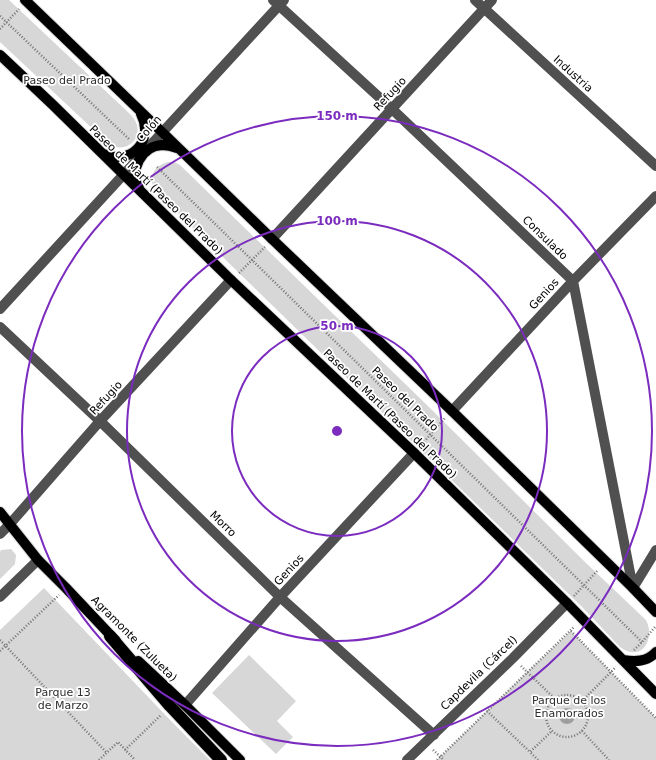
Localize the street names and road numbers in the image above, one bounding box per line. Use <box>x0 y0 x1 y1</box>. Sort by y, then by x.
street label: Industria <box>551 53 595 95</box>
street label: Refugio <box>371 74 409 114</box>
street label: Colón <box>134 113 164 145</box>
street label: Paseo de Martí (Paseo del Prado) <box>87 123 225 257</box>
street label: Consulado <box>520 213 570 263</box>
street label: Genios <box>526 276 562 312</box>
street label: Paseo de Martí (Paseo del Prado) <box>321 347 459 481</box>
street label: Paseo del Prado <box>369 364 441 434</box>
street label: Refugio <box>87 378 125 418</box>
street label: Morro <box>207 508 239 540</box>
street label: Genios <box>271 552 307 588</box>
street label: Agramonte (Zulueta) <box>88 593 180 685</box>
street label: Capdevila (Cárcel) <box>438 633 520 713</box>

